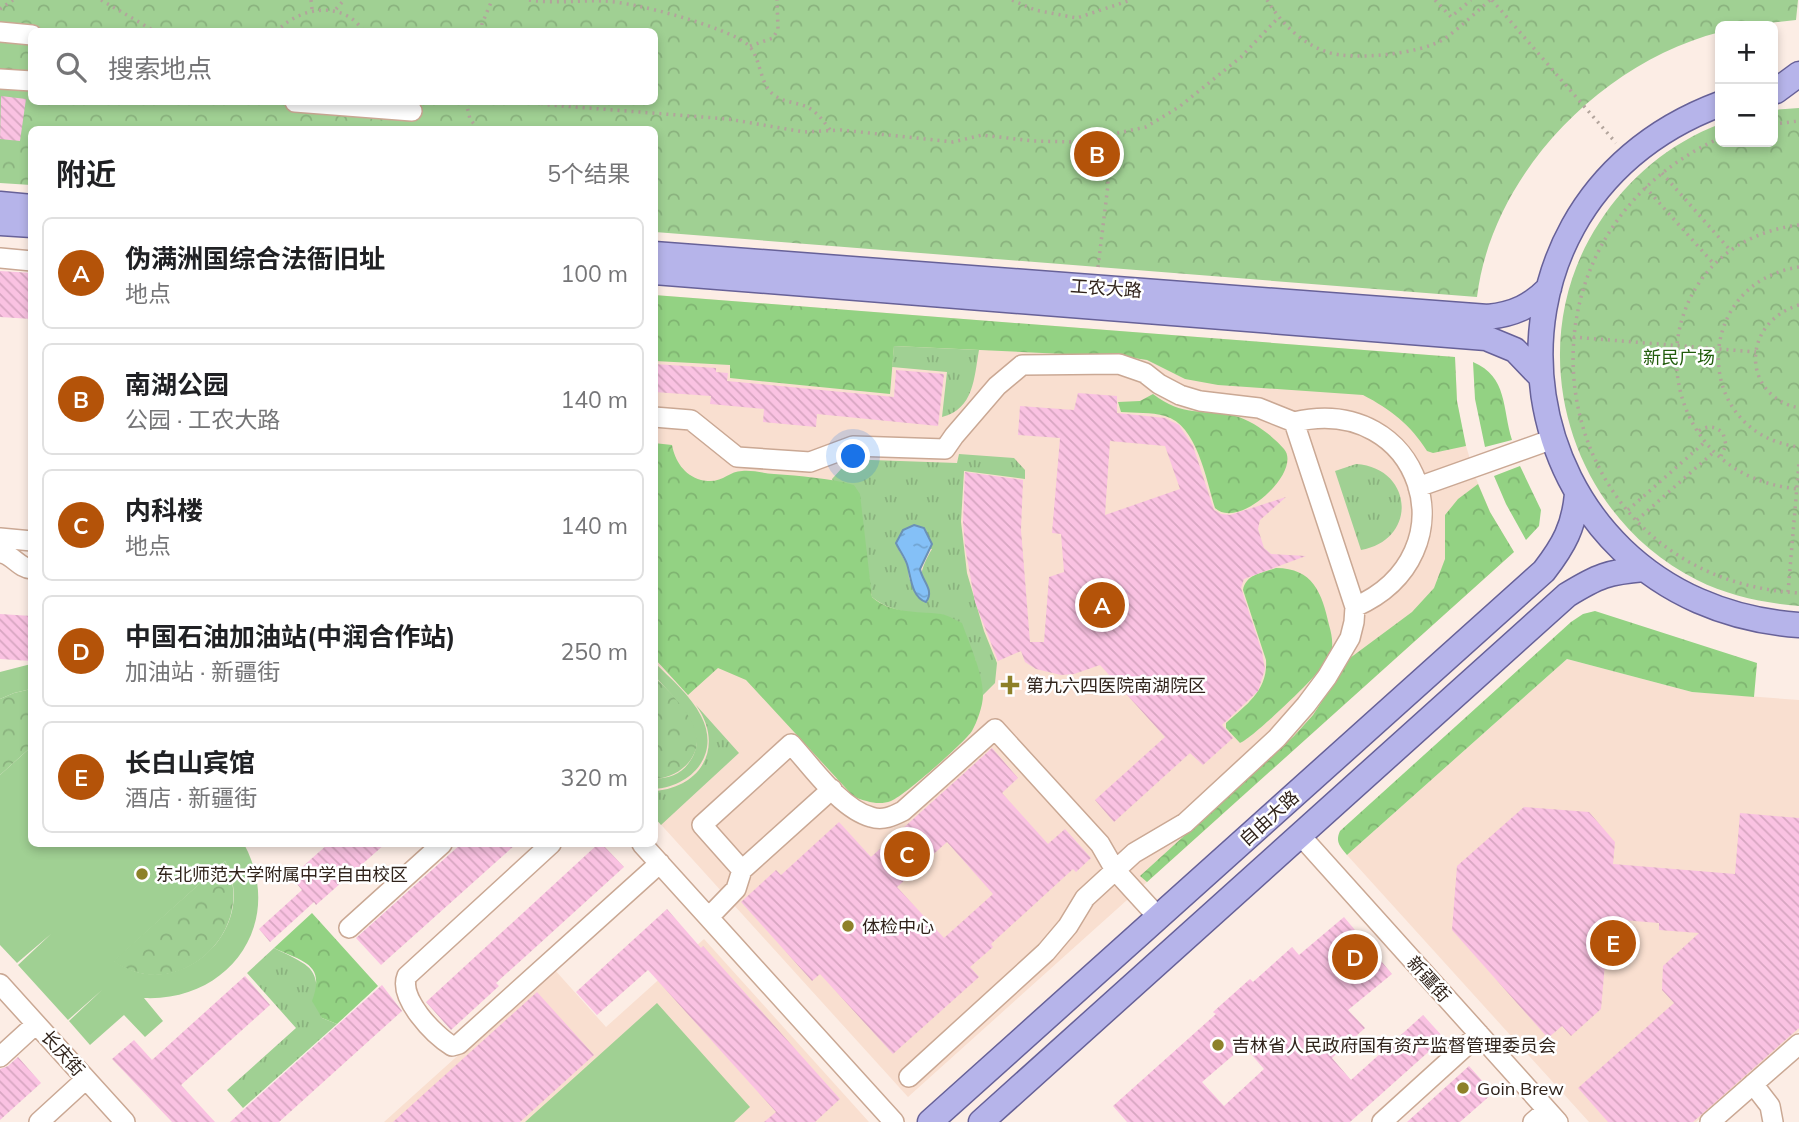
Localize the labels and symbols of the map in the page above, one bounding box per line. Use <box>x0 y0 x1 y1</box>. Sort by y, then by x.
pin: B <box>1074 128 1120 180</box>
street label: 工农大路 <box>1069 274 1143 302</box>
park label: 新民广场 <box>1643 346 1715 369</box>
your location <box>836 439 870 473</box>
pin: A <box>1079 579 1125 631</box>
place label: 第九六四医院南湖院区 <box>1026 674 1206 697</box>
marker: 第九六四医院南湖院区 <box>1000 675 1020 695</box>
street label: 自由大路 <box>1235 785 1303 851</box>
pin: C <box>884 828 930 880</box>
place label: 东北师范大学附属中学自由校区 <box>156 863 408 886</box>
marker: 东北师范大学附属中学自由校区 <box>134 866 150 882</box>
place label: 体检中心 <box>862 915 934 938</box>
pin: E <box>1590 917 1636 969</box>
marker: 体检中心 <box>840 918 856 934</box>
pin: D <box>1332 931 1378 983</box>
street label: 新疆街 <box>1402 951 1456 1007</box>
street label: 长庆街 <box>36 1025 90 1081</box>
place label: 吉林省人民政府国有资产监督管理委员会 <box>1232 1034 1556 1057</box>
marker: 吉林省人民政府国有资产监督管理委员会 <box>1210 1037 1226 1053</box>
place label: Goin Brew <box>1477 1077 1564 1100</box>
marker: Goin Brew <box>1455 1080 1471 1096</box>

